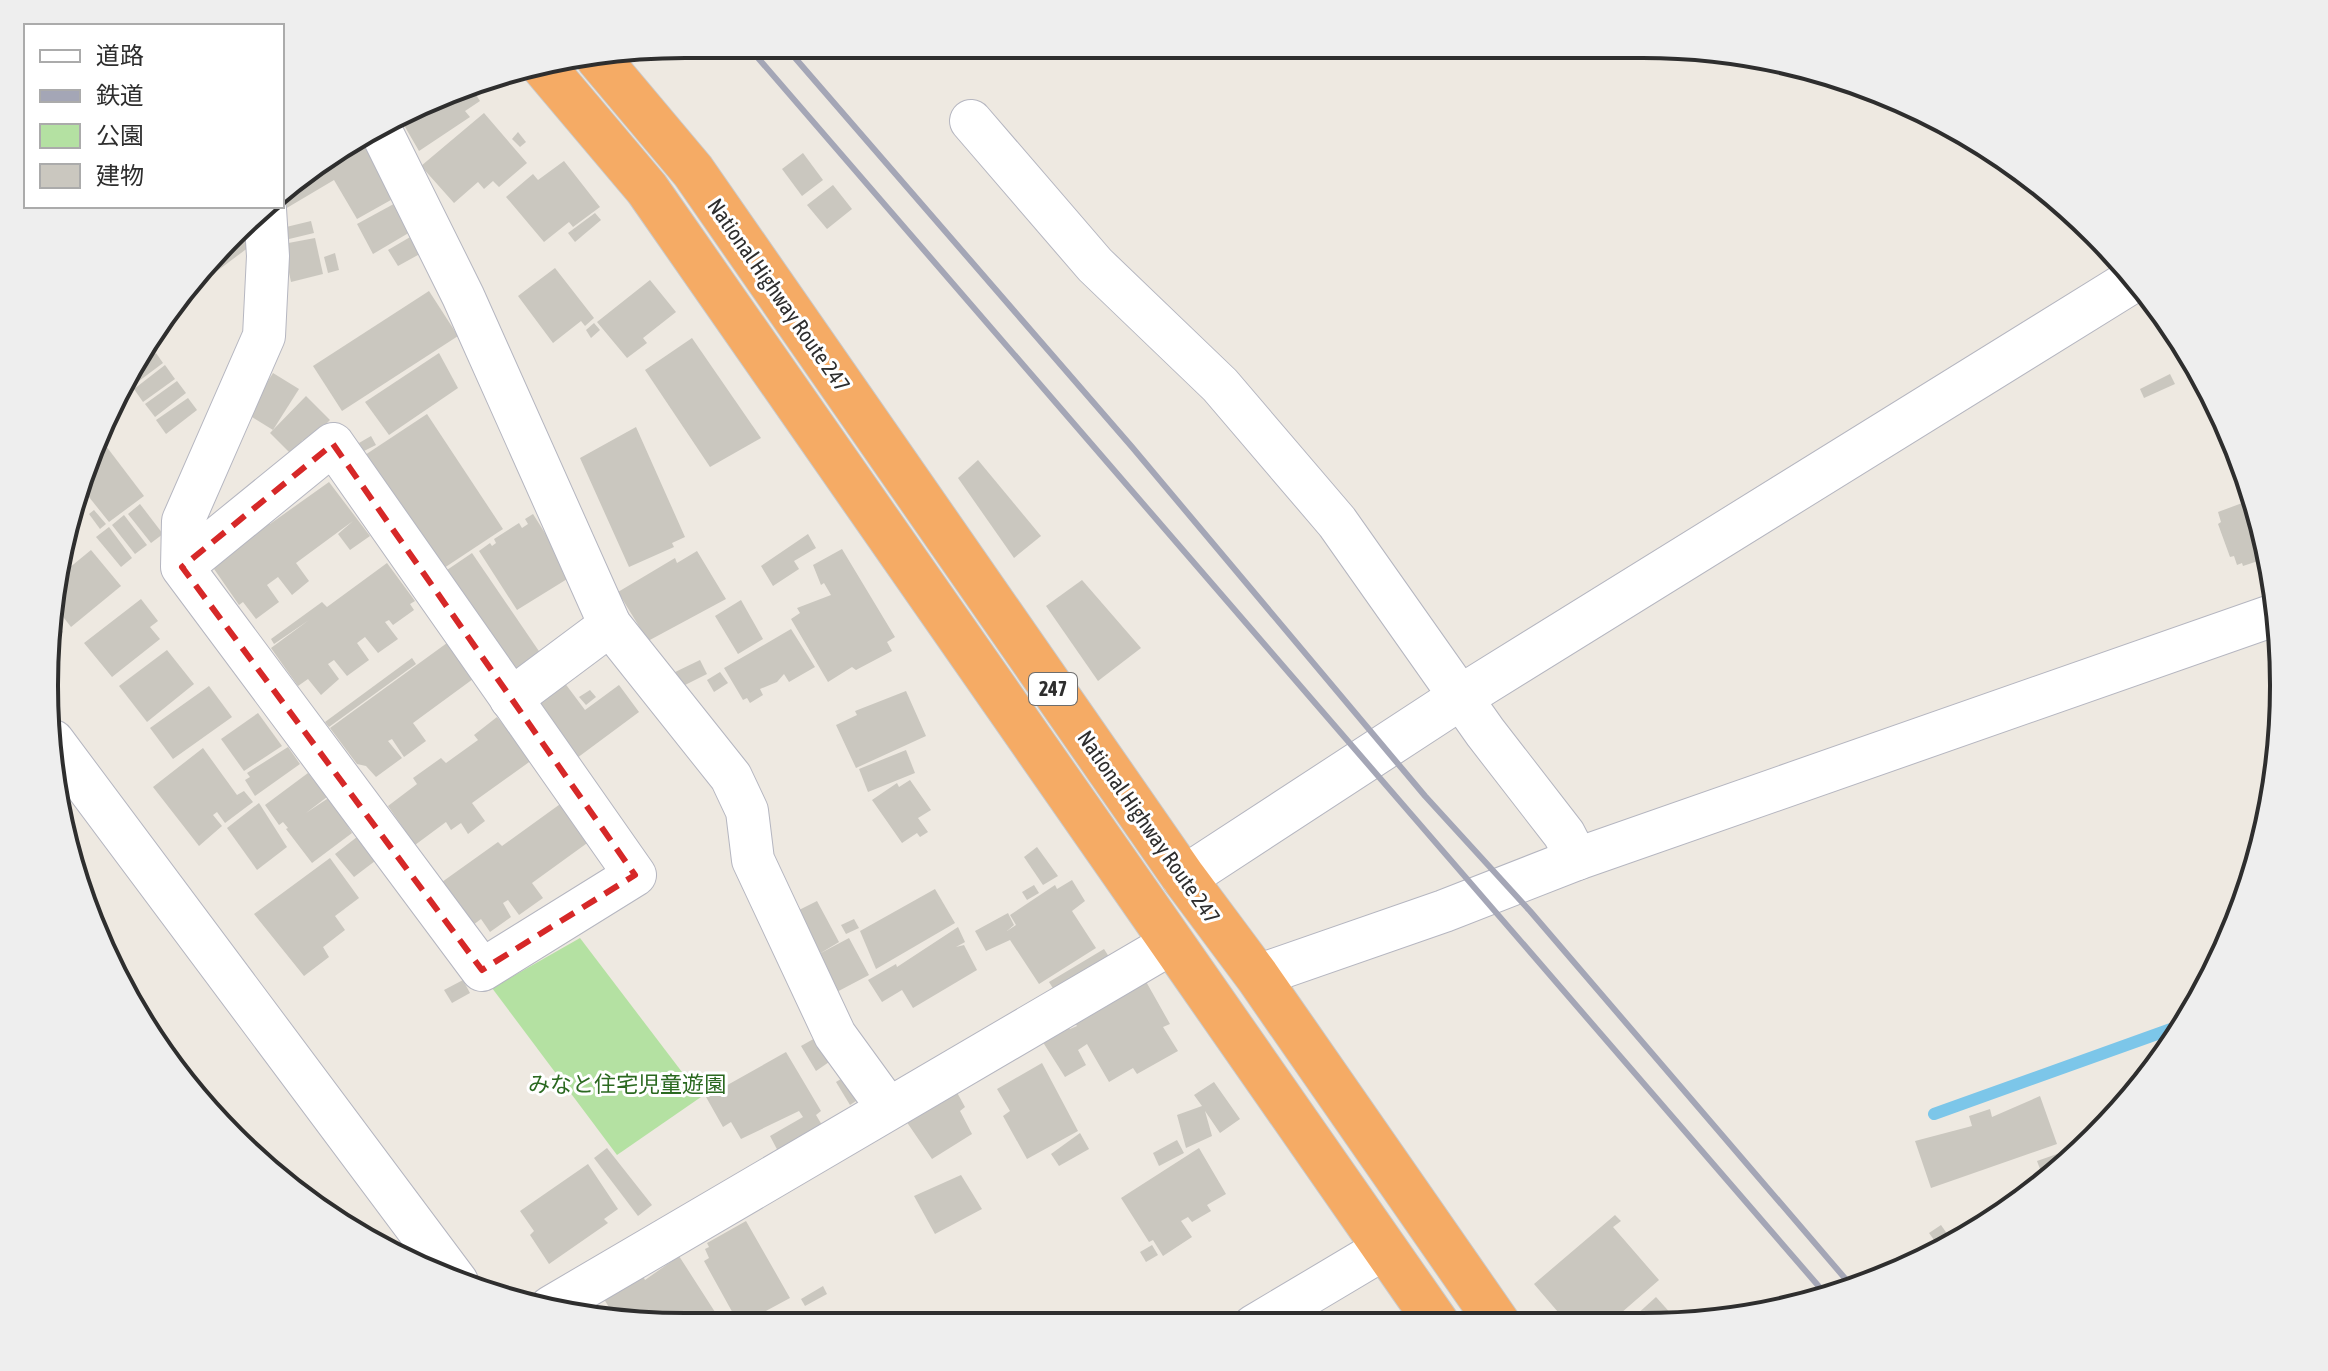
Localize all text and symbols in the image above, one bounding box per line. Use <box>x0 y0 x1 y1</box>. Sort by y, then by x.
legend <box>24 24 284 208</box>
text: 道路 <box>96 42 144 69</box>
text: 鉄道 <box>96 82 144 109</box>
text: 公園 <box>96 122 144 149</box>
text: 建物 <box>96 162 144 189</box>
street label: National Highway Route 247 <box>702 193 856 397</box>
road number: 247 <box>1029 673 1077 705</box>
street label: National Highway Route 247 <box>1072 725 1226 929</box>
park label: みなと住宅児童遊園 <box>528 1071 726 1097</box>

